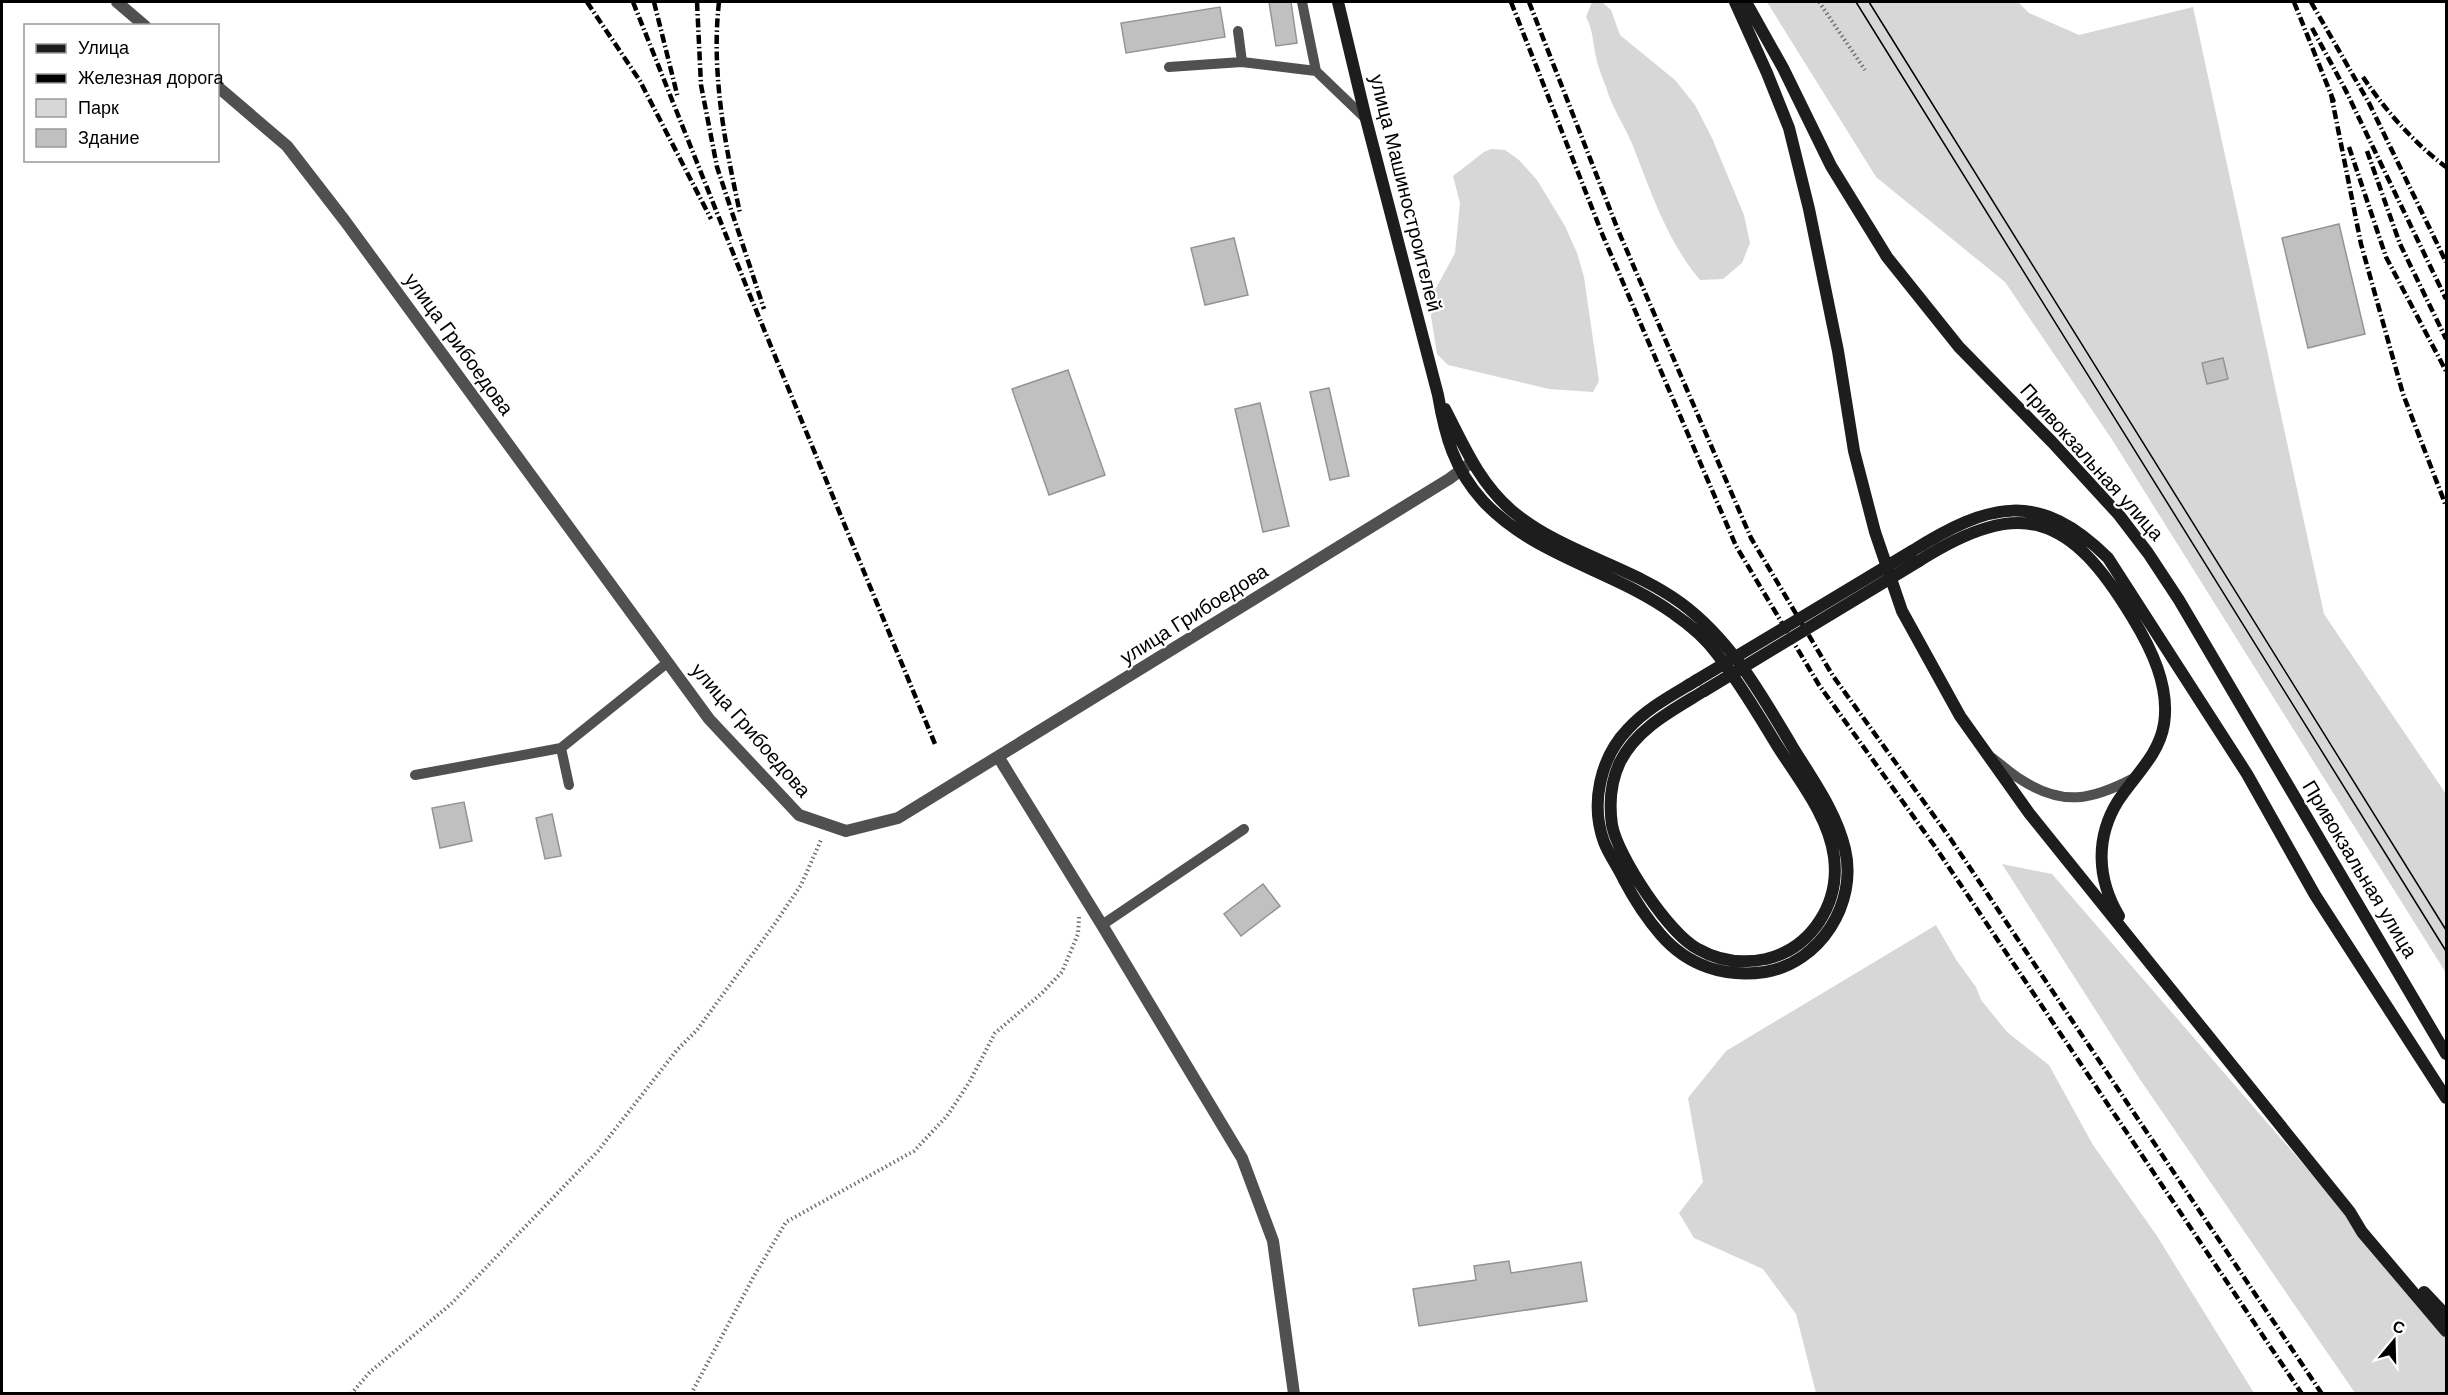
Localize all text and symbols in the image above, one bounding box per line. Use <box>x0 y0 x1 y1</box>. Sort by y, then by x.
legend <box>24 24 219 162</box>
text: Улица <box>78 36 130 60</box>
text: Железная дорога <box>78 66 224 90</box>
street label: улица Машиностроителей <box>1364 72 1448 314</box>
text: Парк <box>78 96 119 120</box>
text: Здание <box>78 126 139 150</box>
street label: улица Грибоедова <box>399 268 520 421</box>
street label: Привокзальная улица <box>2014 378 2170 547</box>
street label: улица Грибоедова <box>1115 558 1274 670</box>
street label: улица Грибоедова <box>685 657 817 803</box>
street label: Привокзальная улица <box>2297 775 2424 963</box>
north arrow <box>2364 1311 2424 1371</box>
text: С <box>2390 1315 2408 1339</box>

